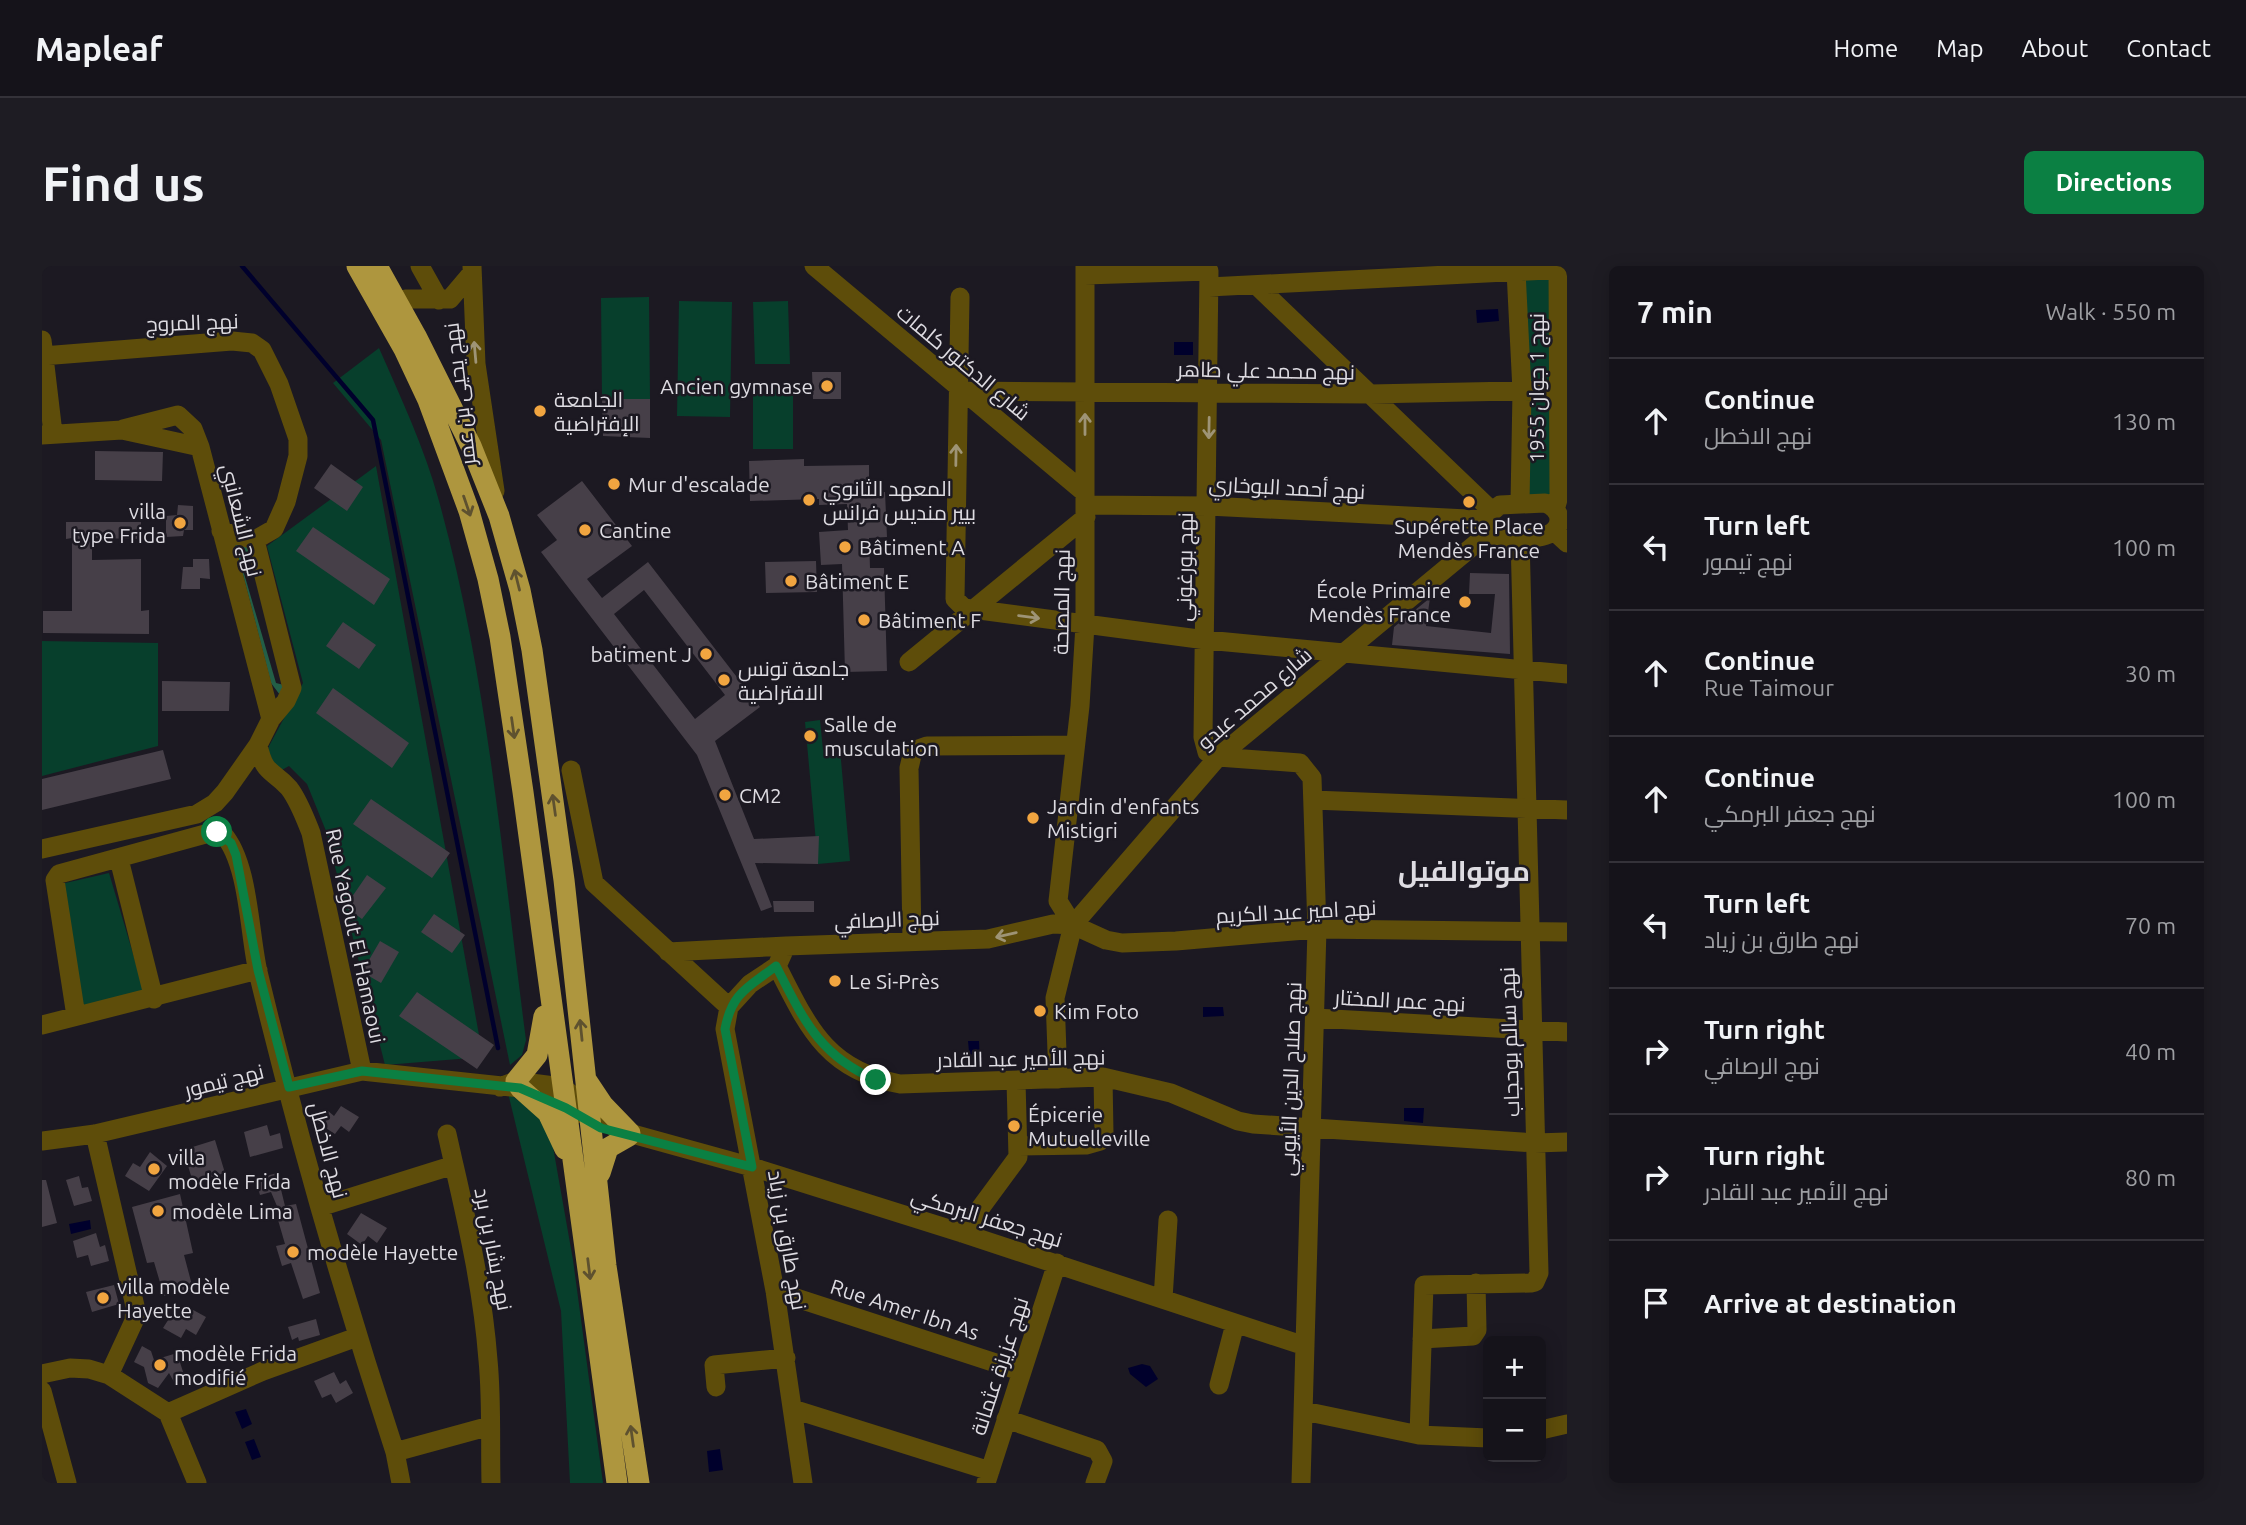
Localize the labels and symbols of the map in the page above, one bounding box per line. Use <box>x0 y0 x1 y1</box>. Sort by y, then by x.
street label: شارع الدكتور كلمات <box>891 299 1035 427</box>
street label: نهج المروج <box>145 308 239 339</box>
street label: نهج 1 جوان 1955 <box>1524 313 1551 463</box>
street label: نهج يحيى بن عمر <box>438 321 483 468</box>
one-way arrow <box>468 341 481 363</box>
street label: نهج محمد علي طاهر <box>1176 356 1355 389</box>
place label: Ancien gymnase <box>660 374 813 398</box>
marker: Ancien gymnase <box>819 378 835 394</box>
place label: الجامعة الإفتراضية <box>554 387 640 437</box>
marker: الجامعة الإفتراضية <box>532 403 548 419</box>
one-way arrow <box>1078 413 1092 436</box>
one-way arrow <box>1202 417 1216 440</box>
one-way arrow <box>949 444 962 467</box>
street label: نهج الشعانبي <box>212 461 268 580</box>
street label: نهج أحمد البوخاري <box>1208 471 1366 508</box>
place label: Mur d'escalade <box>628 472 770 496</box>
marker: Mur d'escalade <box>606 476 622 492</box>
place label: المعهد الثانوي بيير منديس فرانس <box>823 476 976 526</box>
marker: المعهد الثانوي بيير منديس فرانس <box>801 492 817 508</box>
one-way arrow <box>462 494 474 516</box>
marker: Supérette Place Mendès France <box>1461 494 1477 510</box>
place label: villa type Frida <box>72 499 166 547</box>
street label: نهج بورغوني <box>1171 512 1202 622</box>
place label: Supérette Place Mendès France <box>1394 514 1544 562</box>
marker: villa type Frida <box>172 515 188 531</box>
place label: Cantine <box>599 518 672 542</box>
marker: Cantine <box>577 522 593 538</box>
place label: Bâtiment A <box>859 535 965 559</box>
marker: Bâtiment A <box>837 539 853 555</box>
street label: نهج المصحة <box>1048 549 1077 655</box>
one-way arrow <box>510 569 523 592</box>
place label: Bâtiment E <box>805 569 909 593</box>
marker: Bâtiment E <box>783 573 799 589</box>
place label: École Primaire Mendès France <box>1309 578 1451 626</box>
marker: École Primaire Mendès France <box>1457 594 1473 610</box>
place label: Bâtiment F <box>878 608 981 632</box>
one-way arrow <box>1017 611 1040 624</box>
marker: Bâtiment F <box>856 612 872 628</box>
place label: batiment J <box>590 642 692 666</box>
street label: شارع محمد عبدو <box>1192 642 1318 756</box>
marker: batiment J <box>698 646 714 662</box>
place label: جامعة تونس الافتراضية <box>738 656 849 705</box>
marker: جامعة تونس الافتراضية <box>716 672 732 688</box>
place label: Salle de musculation <box>824 712 939 760</box>
one-way arrow <box>507 716 520 739</box>
marker: Salle de musculation <box>802 728 818 744</box>
place label: CM2 <box>739 783 782 807</box>
marker: CM2 <box>717 787 733 803</box>
one-way arrow <box>547 794 560 816</box>
place label: Jardin d'enfants Mistigri <box>1047 794 1199 842</box>
marker: Jardin d'enfants Mistigri <box>1025 810 1041 826</box>
route start <box>201 816 232 847</box>
street label: Rue Yagout El Hamaoui <box>322 826 390 1046</box>
district label: موتوالفيل <box>1398 855 1530 888</box>
street label: نهج امير عبد الكريم <box>1215 895 1377 930</box>
street label: نهج الرصافي <box>834 905 940 938</box>
one-way arrow <box>995 929 1018 942</box>
street label: نهج سالم بوحجاب <box>1494 966 1527 1118</box>
place label: Le Si-Près <box>849 969 939 993</box>
marker: Le Si-Près <box>827 973 843 989</box>
street label: نهج صلاح الدين الأيوبي <box>1275 981 1310 1177</box>
street label: نهج عمر المختار <box>1333 985 1466 1018</box>
place label: Kim Foto <box>1054 999 1139 1023</box>
marker: Kim Foto <box>1032 1003 1048 1019</box>
one-way arrow <box>574 1020 587 1042</box>
street label: نهج الأمير عبد القادر <box>935 1045 1106 1074</box>
street label: نهج تيمور <box>181 1059 267 1105</box>
route end <box>860 1064 891 1095</box>
street label: نهج الاخطل <box>302 1099 353 1202</box>
place label: Épicerie Mutuelleville <box>1028 1102 1151 1150</box>
marker: Épicerie Mutuelleville <box>1006 1118 1022 1134</box>
place label: villa modèle Frida <box>168 1145 291 1193</box>
marker: villa modèle Frida <box>146 1161 162 1177</box>
street label: نهج طارق بن زياد <box>761 1168 812 1313</box>
street label: نهج جعفر البرمكي <box>907 1183 1065 1256</box>
street label: نهج بشار بن برد <box>467 1185 518 1313</box>
place label: modèle Lima <box>172 1199 293 1223</box>
marker: modèle Lima <box>150 1203 166 1219</box>
place label: modèle Hayette <box>307 1240 458 1264</box>
marker: modèle Hayette <box>285 1244 301 1260</box>
one-way arrow <box>582 1257 595 1279</box>
place label: villa modèle Hayette <box>117 1274 230 1322</box>
street label: Rue Amer Ibn As <box>828 1274 982 1344</box>
marker: villa modèle Hayette <box>95 1290 111 1306</box>
street label: نهج عزيزة عثمانة <box>965 1294 1035 1439</box>
place label: modèle Frida modifié <box>174 1341 297 1389</box>
marker: modèle Frida modifié <box>152 1357 168 1373</box>
one-way arrow <box>626 1426 639 1448</box>

